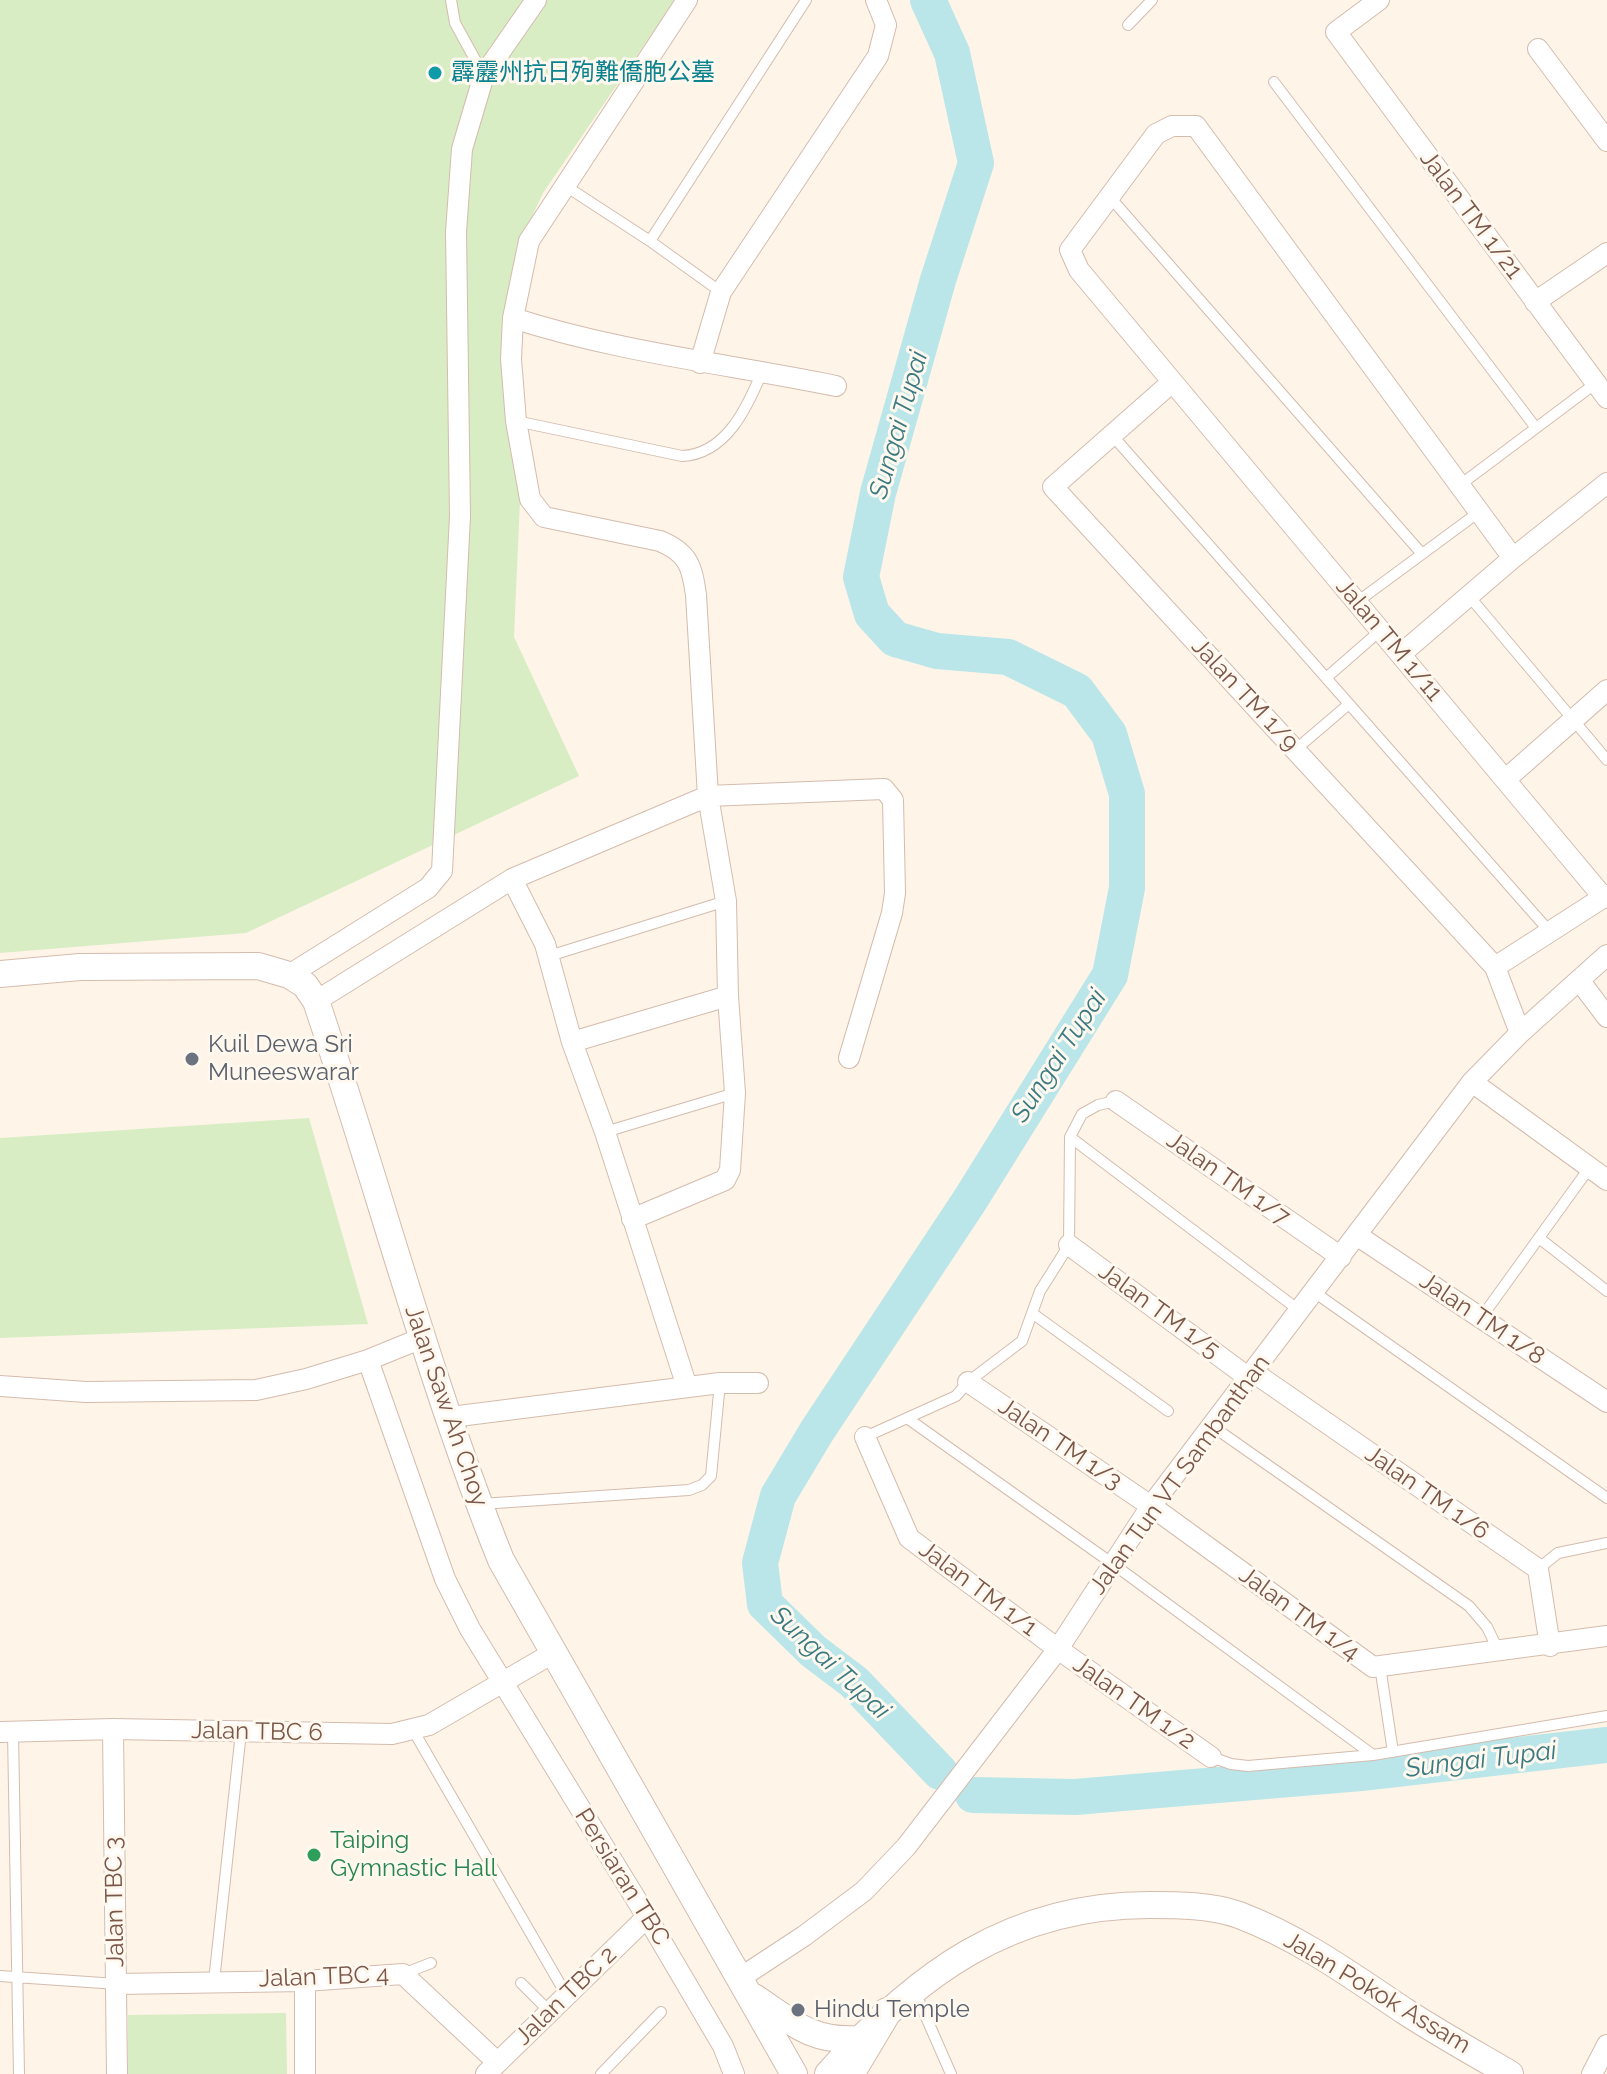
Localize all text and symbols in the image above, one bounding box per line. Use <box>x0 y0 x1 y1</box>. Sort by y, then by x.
place label: 霹靂州抗日殉難僑胞公墓 <box>451 59 715 87</box>
marker: 霹靂州抗日殉難僑胞公墓 <box>426 64 444 82</box>
street label: Jalan TM 1/21 <box>1413 145 1529 285</box>
water label: Sungai Tupai <box>863 348 935 502</box>
street label: Jalan TM 1/11 <box>1330 573 1448 707</box>
street label: Jalan TM 1/9 <box>1185 633 1305 757</box>
water label: Sungai Tupai <box>1005 984 1113 1128</box>
place label: Kuil Dewa Sri Muneeswarar <box>208 1031 359 1087</box>
marker: Kuil Dewa Sri Muneeswarar <box>183 1050 201 1068</box>
street label: Jalan TM 1/7 <box>1161 1126 1295 1232</box>
street label: Jalan TM 1/5 <box>1093 1257 1225 1365</box>
street label: Jalan TM 1/8 <box>1414 1267 1550 1371</box>
street label: Jalan Saw Ah Choy <box>398 1302 494 1510</box>
street label: Jalan Tun VT Sambanthan <box>1083 1350 1277 1600</box>
street label: Jalan TM 1/3 <box>993 1392 1127 1496</box>
street label: Jalan TM 1/6 <box>1359 1440 1495 1546</box>
street label: Jalan TM 1/1 <box>913 1535 1043 1643</box>
street label: Jalan TM 1/4 <box>1233 1561 1365 1667</box>
water label: Sungai Tupai <box>764 1600 896 1726</box>
street label: Jalan TM 1/2 <box>1067 1650 1201 1756</box>
street label: Jalan TBC 6 <box>191 1716 323 1748</box>
water label: Sungai Tupai <box>1404 1735 1558 1785</box>
street label: Persiaran TBC <box>569 1803 675 1951</box>
place label: Taiping Gymnastic Hall <box>330 1827 497 1883</box>
street label: Jalan TBC 3 <box>99 1837 131 1967</box>
marker: Taiping Gymnastic Hall <box>305 1846 323 1864</box>
street label: Jalan Pokok Assam <box>1278 1926 1476 2060</box>
street label: Jalan TBC 2 <box>509 1941 623 2051</box>
street label: Jalan TBC 4 <box>258 1960 390 1994</box>
place label: Hindu Temple <box>814 1996 970 2024</box>
marker: Hindu Temple <box>789 2001 807 2019</box>

